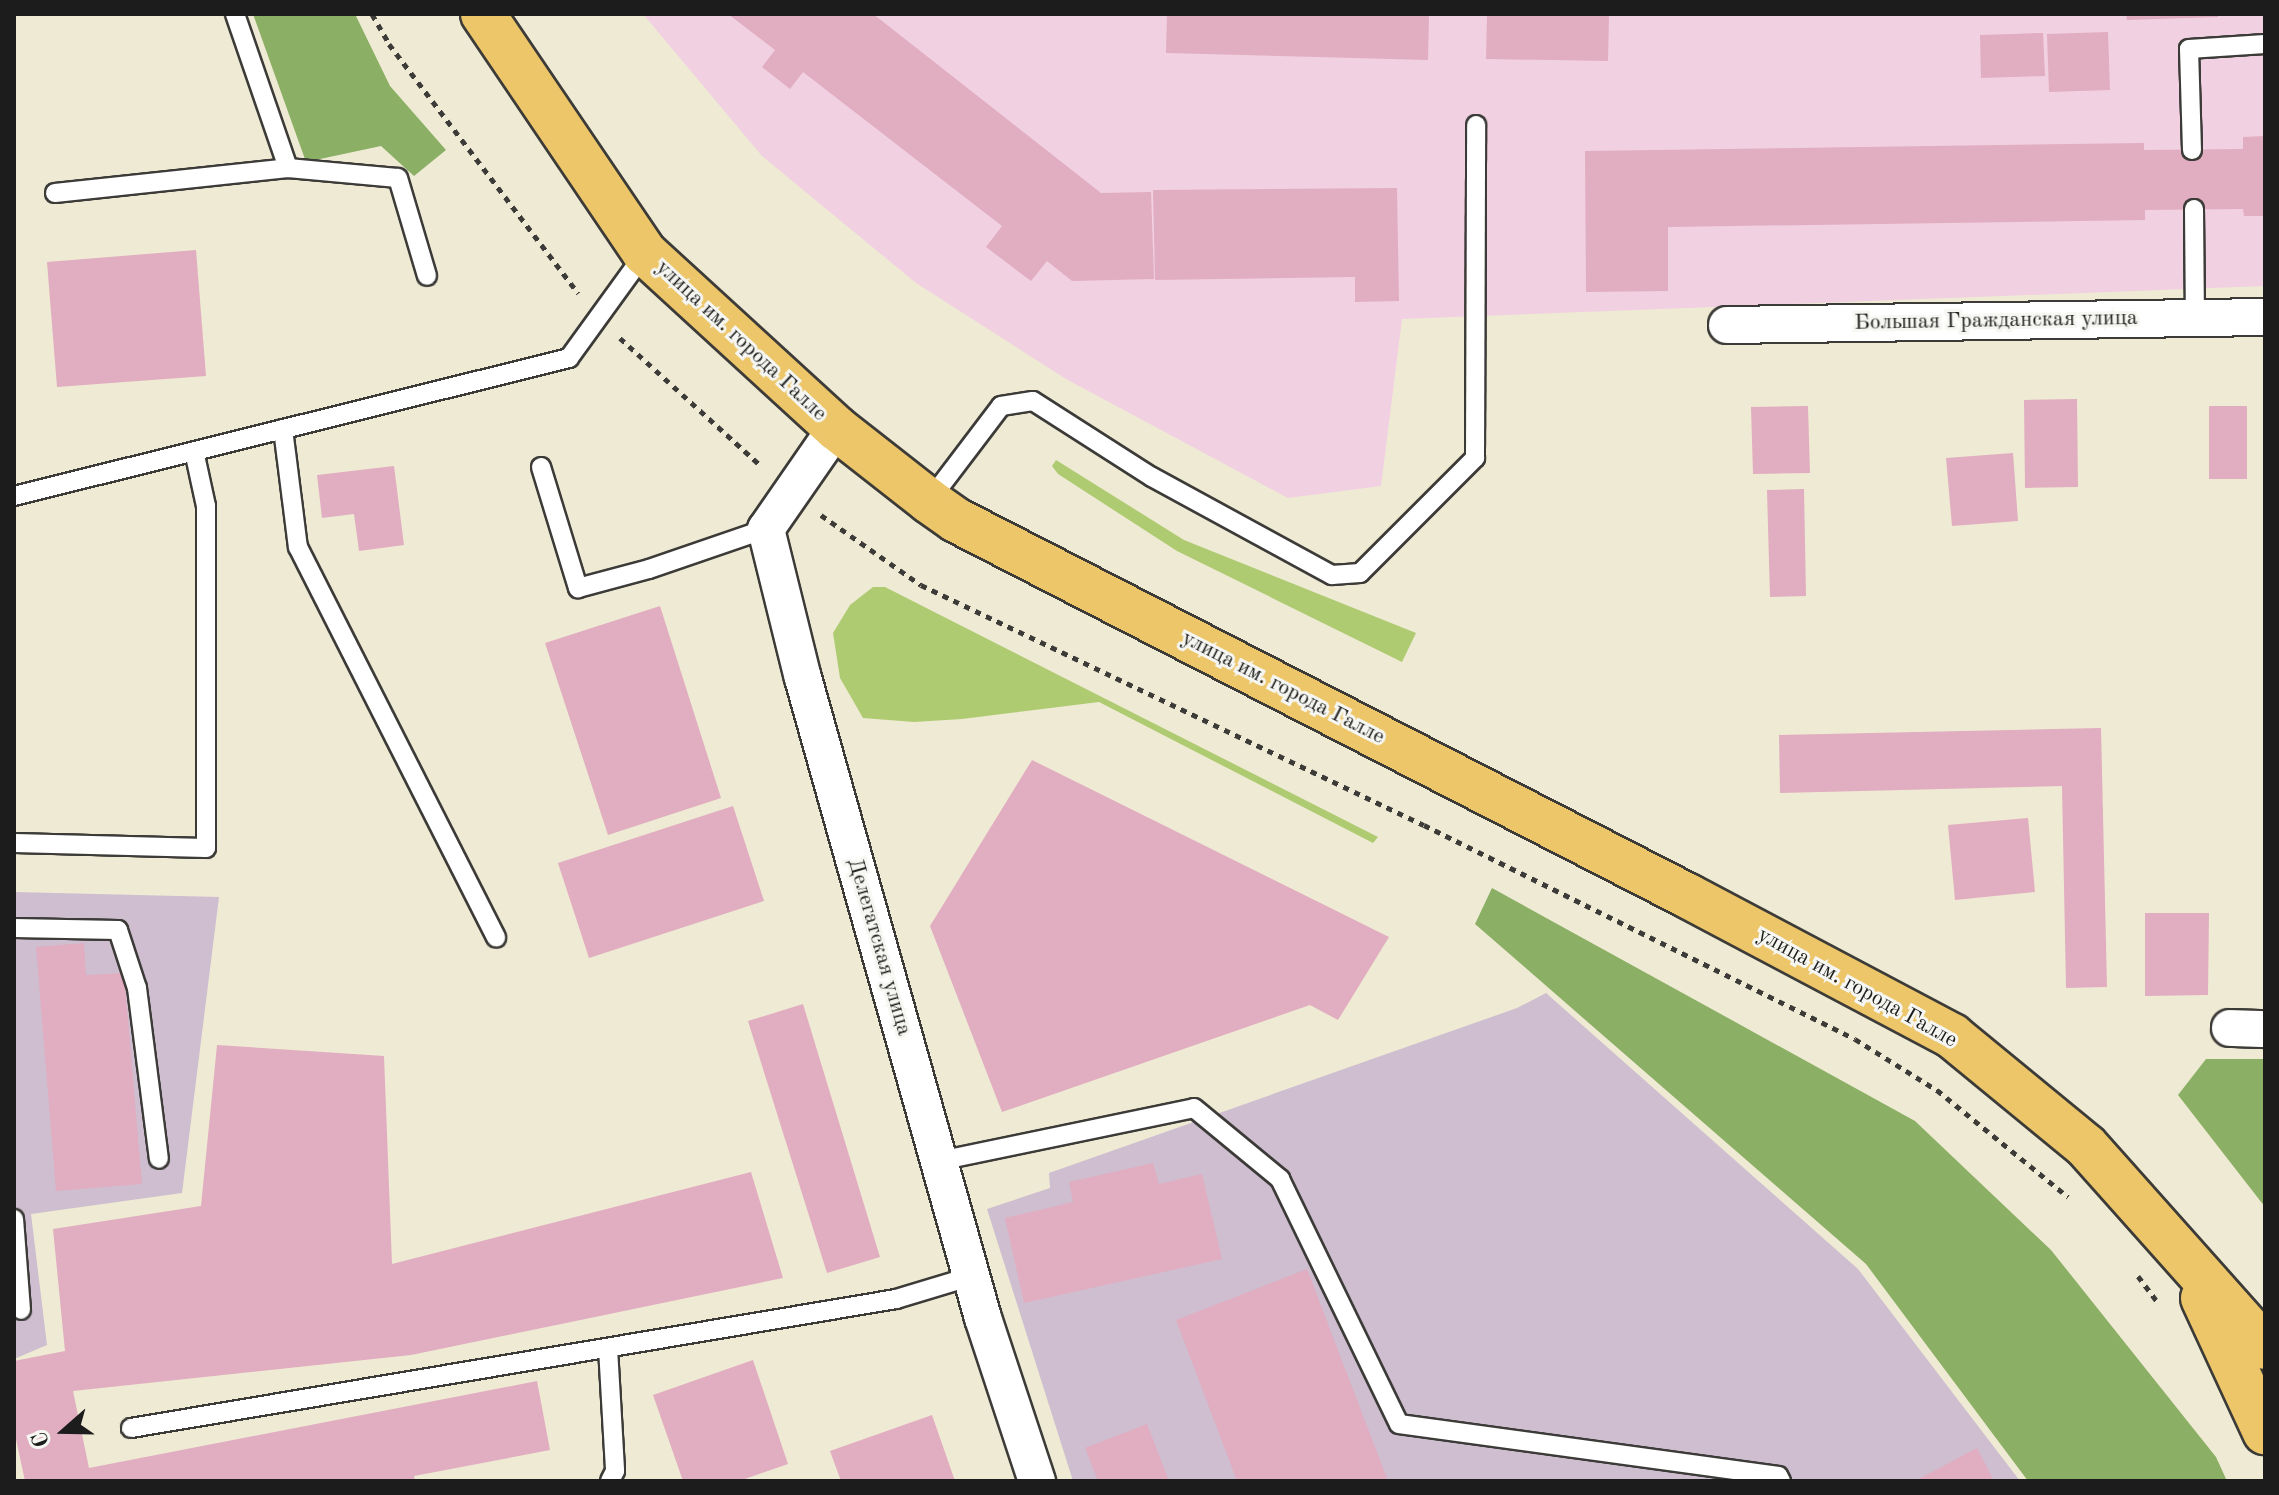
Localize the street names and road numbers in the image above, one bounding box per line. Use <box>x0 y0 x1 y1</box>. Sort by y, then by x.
street label: улица им. города Галле <box>650 255 832 427</box>
street label: Большая Гражданская улица <box>1854 305 2138 337</box>
street label: улица им. города Галле <box>1177 625 1389 751</box>
street label: Делегатская улица <box>841 855 917 1039</box>
street label: улица им. города Галле <box>1752 922 1962 1054</box>

